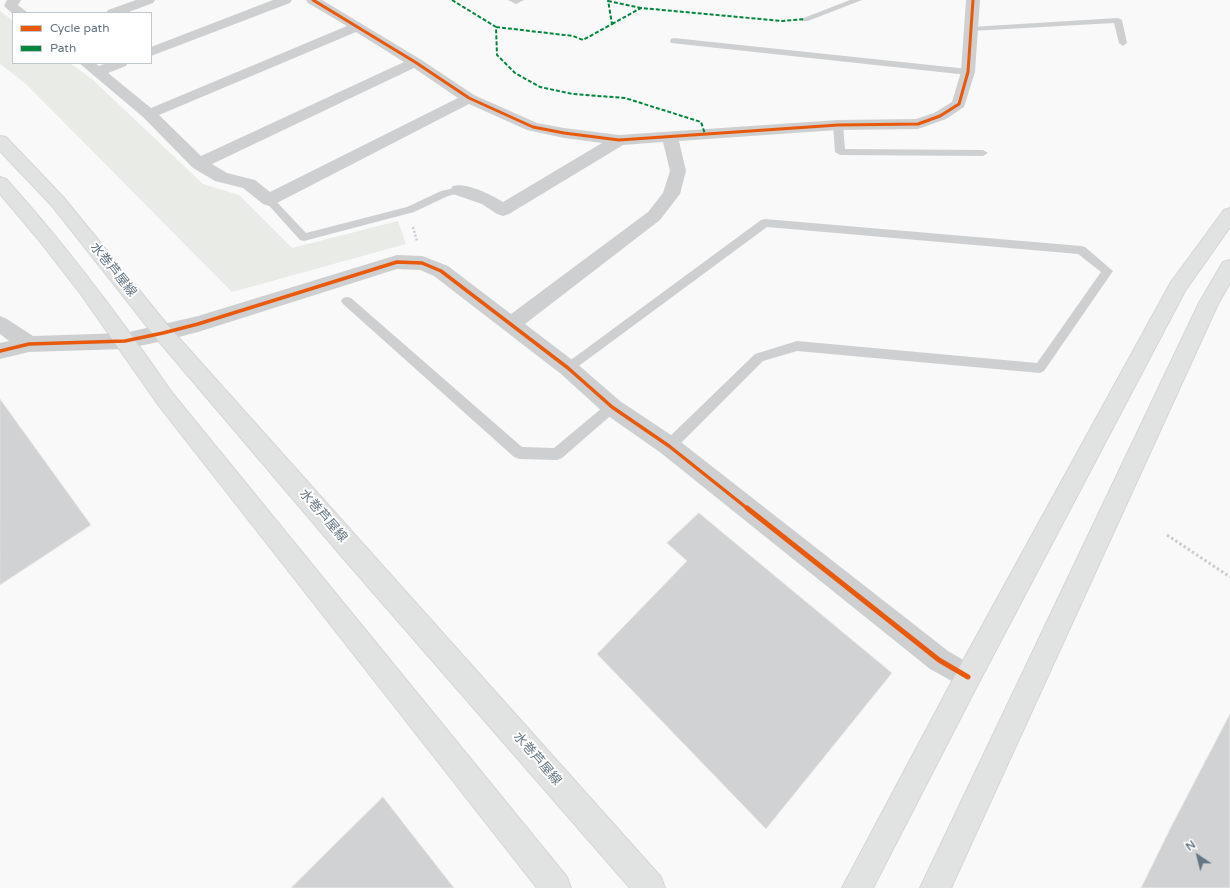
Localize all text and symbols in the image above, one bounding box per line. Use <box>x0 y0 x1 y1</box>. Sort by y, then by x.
legend <box>12 12 152 64</box>
text: Cycle path <box>50 21 109 35</box>
text: Path <box>50 41 76 55</box>
street label: 水巻芦屋線 <box>86 240 140 300</box>
street label: 水巻芦屋線 <box>296 486 350 546</box>
street label: 水巻芦屋線 <box>510 729 564 789</box>
north arrow <box>1178 836 1218 876</box>
text: N <box>1183 838 1198 854</box>

